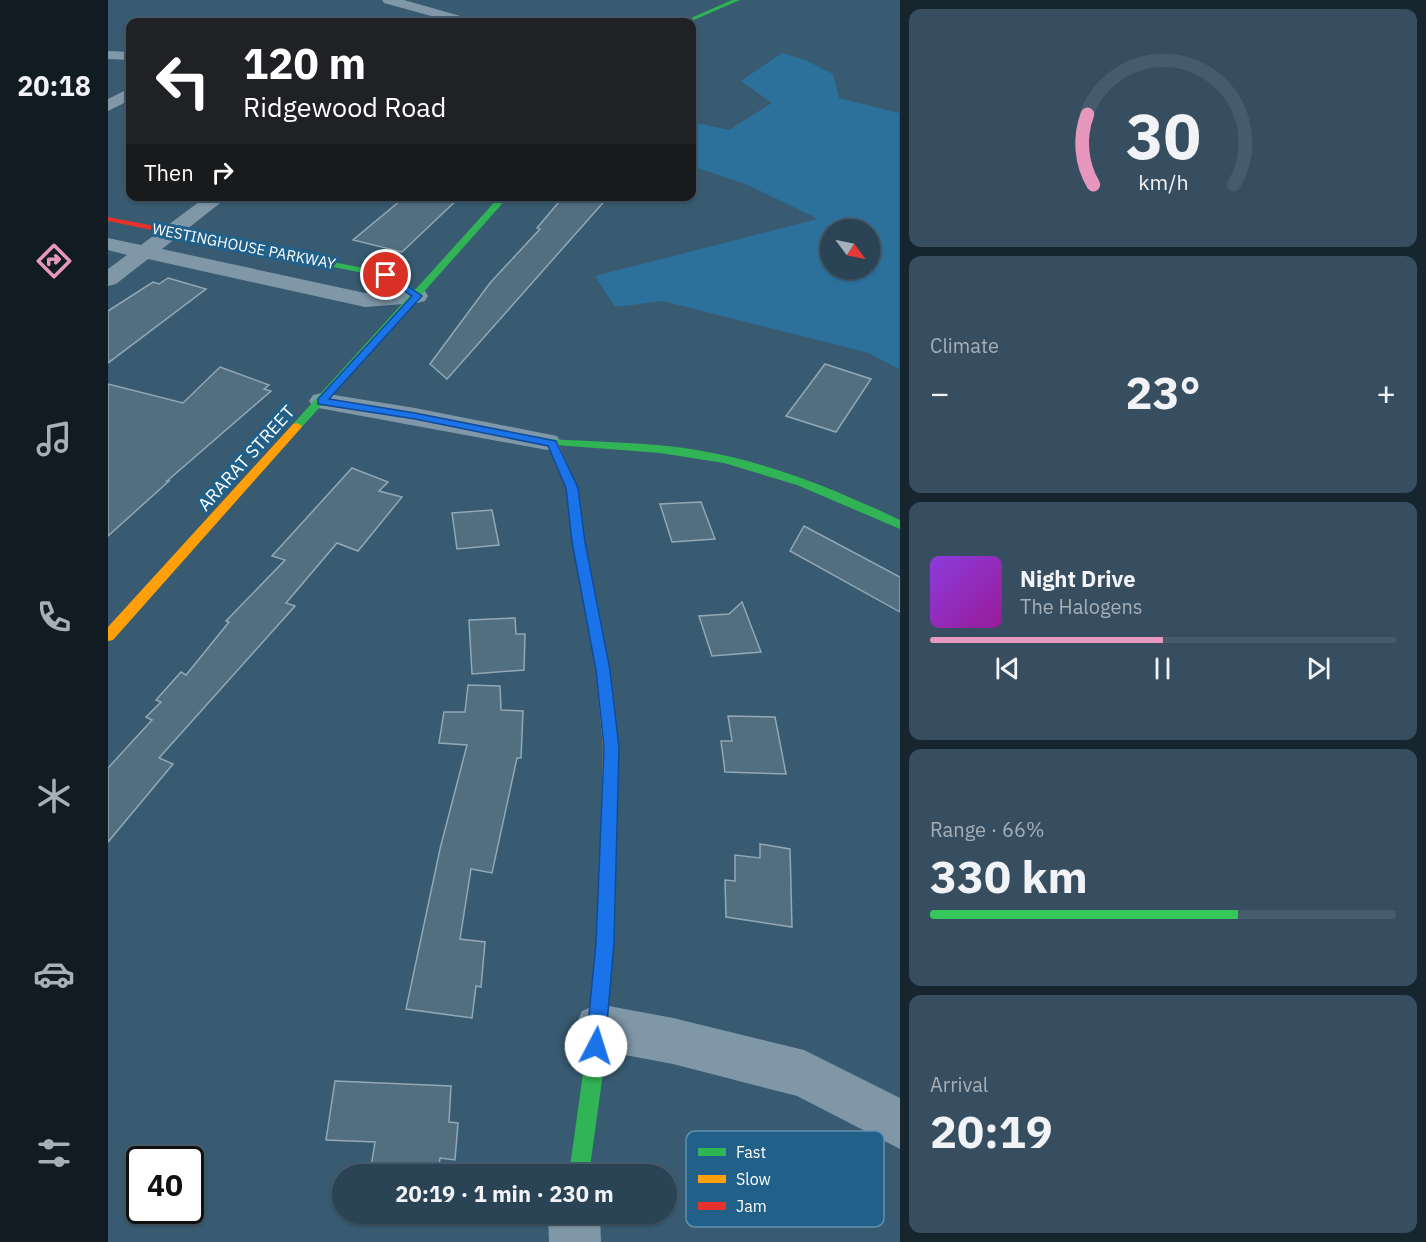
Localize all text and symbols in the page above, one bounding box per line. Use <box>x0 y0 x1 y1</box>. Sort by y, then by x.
text: 120 m <box>243 36 366 91</box>
icon: left <box>144 42 222 120</box>
text: 20:18 <box>17 68 91 103</box>
text: Ridgewood Road <box>243 89 446 124</box>
text: 30 <box>1126 95 1200 176</box>
icon: right <box>206 156 239 189</box>
text: Then <box>144 158 194 187</box>
text: km/h <box>1138 168 1188 196</box>
street label: WESTINGHOUSE PARKWAY <box>151 219 337 273</box>
north arrow <box>820 219 880 279</box>
map controls <box>820 219 880 279</box>
icon: directions <box>33 240 75 282</box>
pin <box>360 249 411 300</box>
icon: arrive <box>369 258 402 291</box>
text: Climate <box>930 332 999 359</box>
text: 23° <box>1125 363 1201 421</box>
text: − <box>930 371 950 414</box>
text: + <box>1376 371 1396 414</box>
street label: ARARAT STREET <box>193 400 299 516</box>
icon: music <box>33 418 75 460</box>
text: Night Drive <box>1020 564 1136 593</box>
text: The Halogens <box>1020 593 1142 620</box>
icon: phone <box>33 596 75 638</box>
icon: previous <box>991 652 1024 685</box>
icon: pause <box>1146 652 1179 685</box>
icon: next <box>1302 652 1335 685</box>
icon: climate <box>33 775 75 817</box>
text: Range · 66% <box>930 816 1045 843</box>
text: 330 km <box>930 847 1088 905</box>
icon: car <box>33 953 75 995</box>
position arrow <box>564 1014 628 1078</box>
text: Arrival <box>930 1071 988 1098</box>
text: 20:19 <box>930 1102 1053 1160</box>
legend <box>686 1131 884 1227</box>
icon: filters <box>33 1132 75 1174</box>
text: Fast <box>736 1142 766 1162</box>
speed limit sign: 40 <box>126 1146 204 1224</box>
text: Slow <box>736 1169 771 1189</box>
text: 20:19 · 1 min · 230 m <box>395 1179 614 1208</box>
text: Jam <box>736 1196 767 1216</box>

